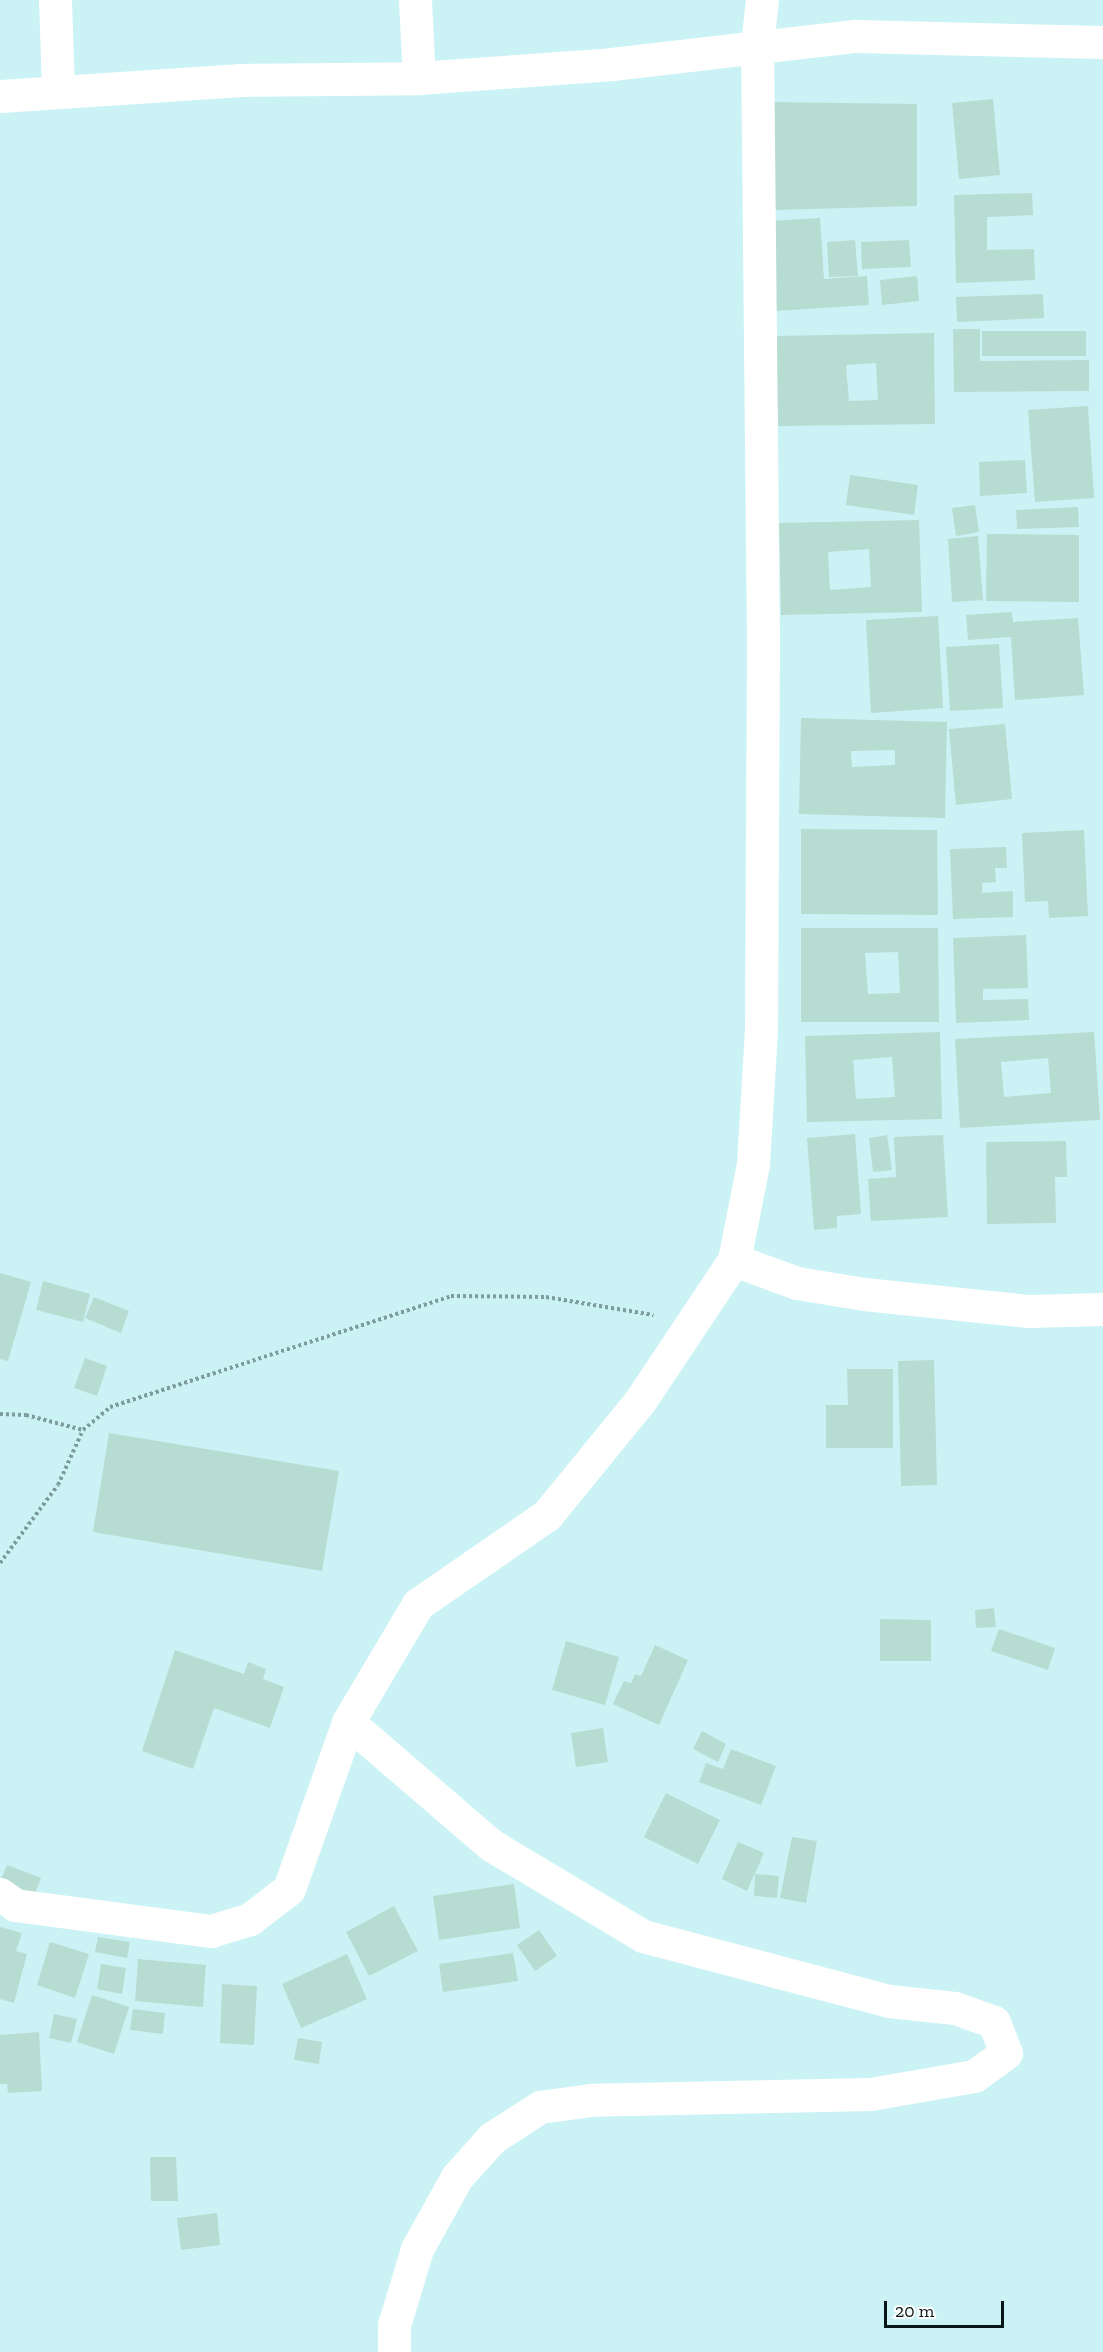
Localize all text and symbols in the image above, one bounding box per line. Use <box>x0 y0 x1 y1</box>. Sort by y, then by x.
scale bar <box>887 2289 1007 2327</box>
text: 20 m <box>895 2300 934 2322</box>

